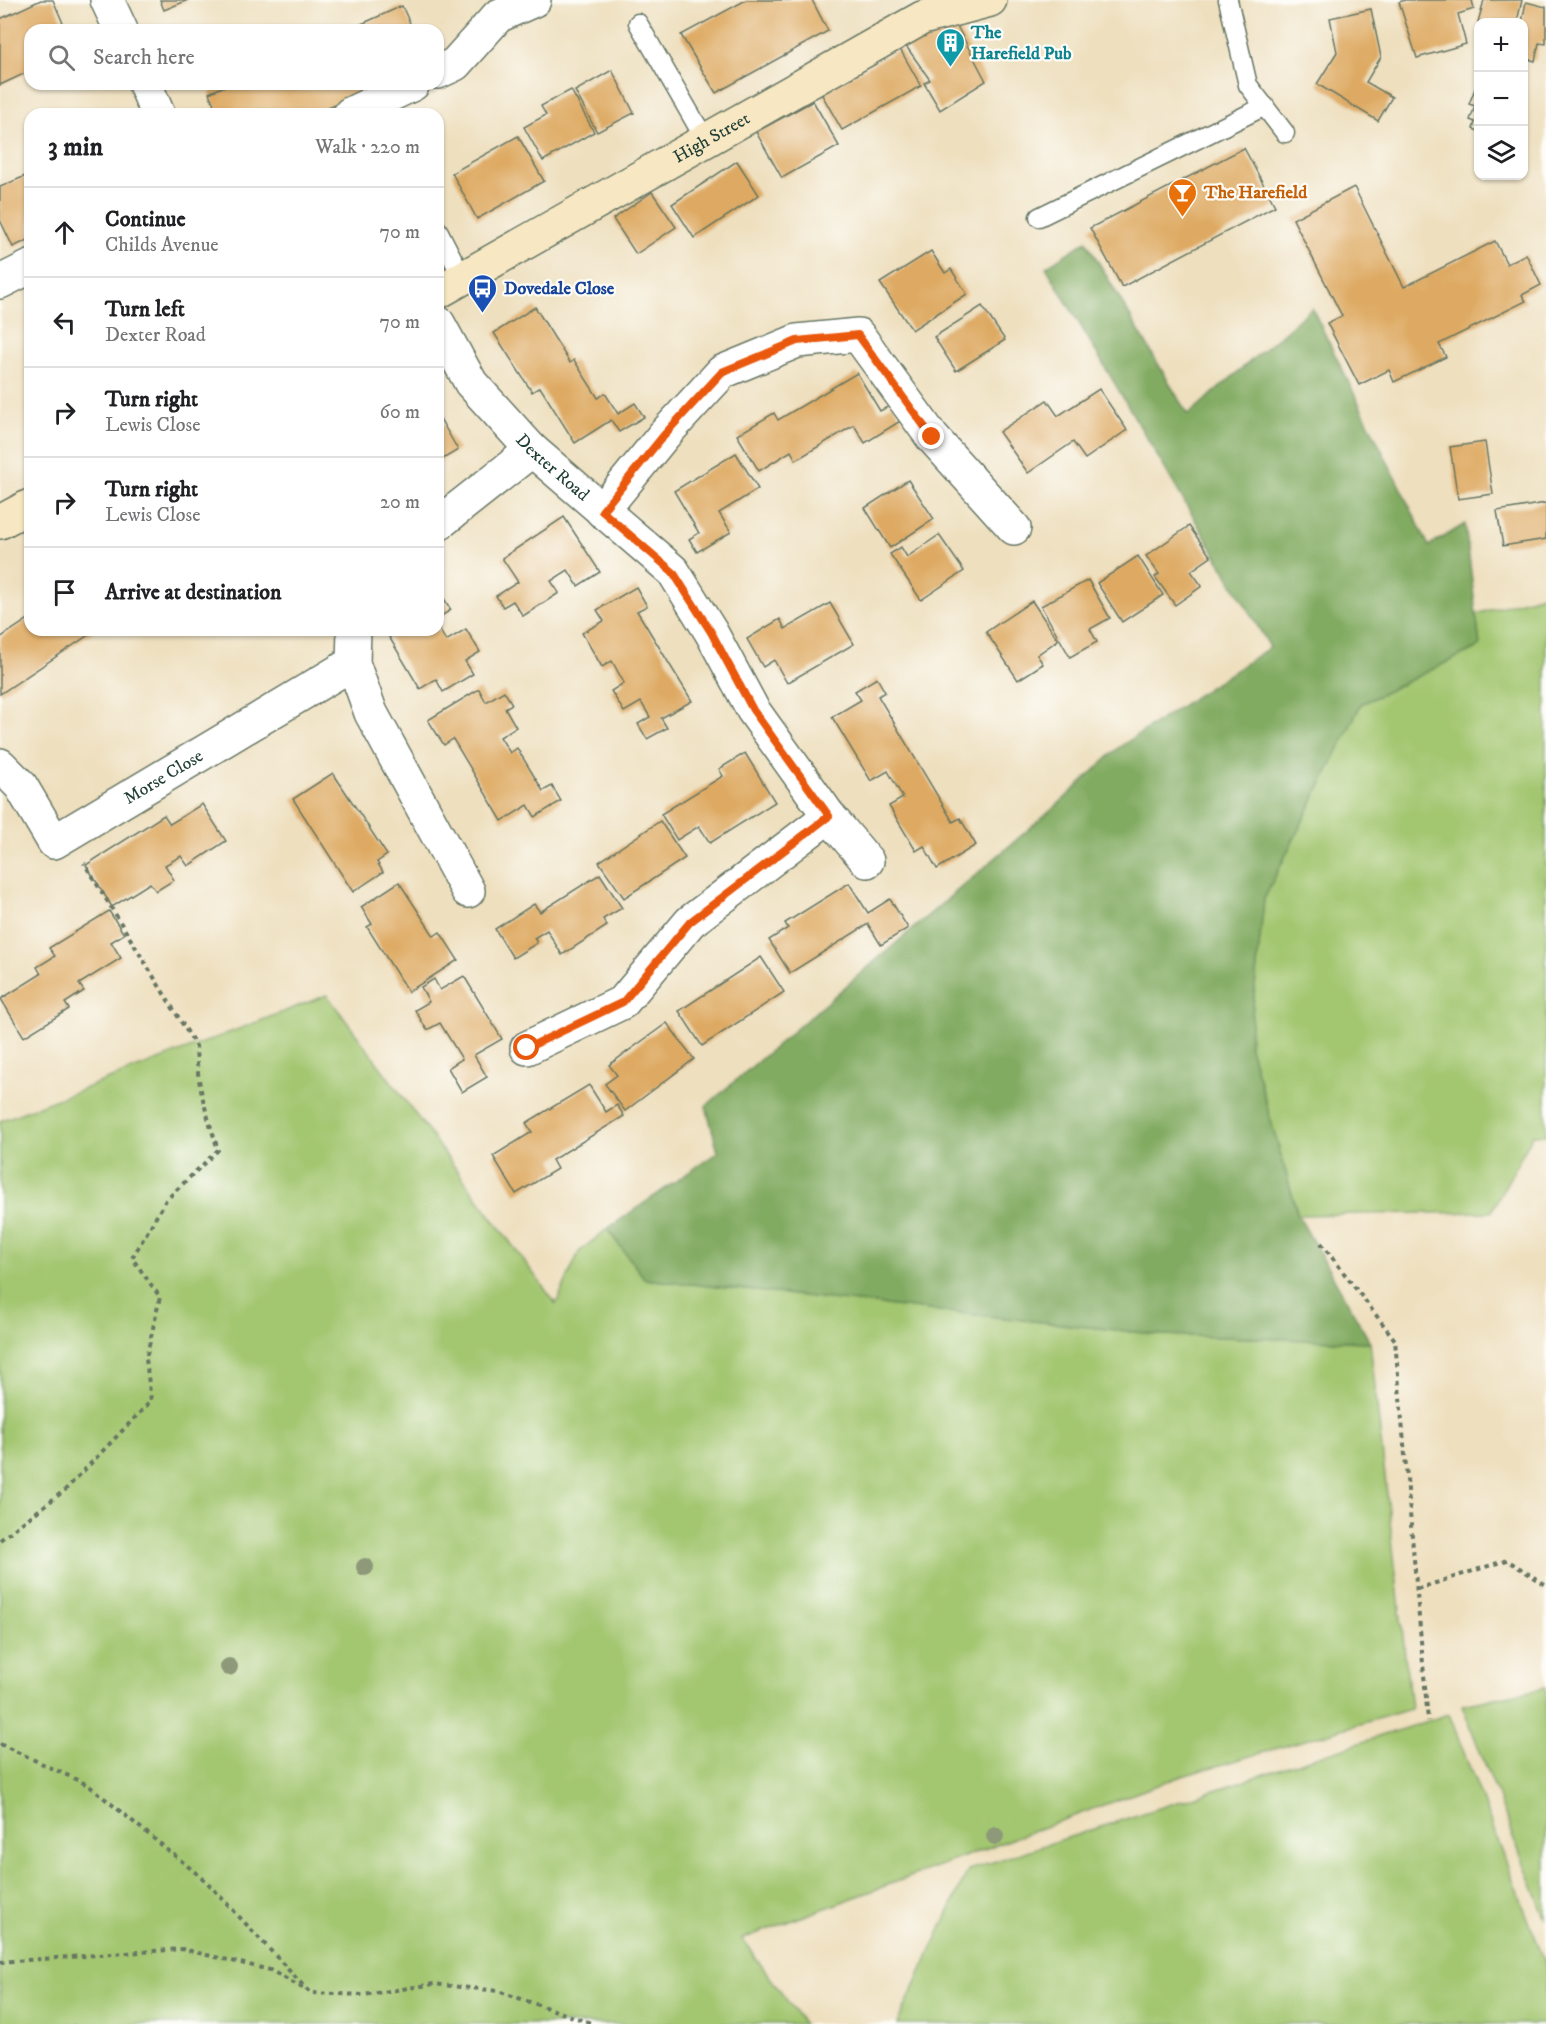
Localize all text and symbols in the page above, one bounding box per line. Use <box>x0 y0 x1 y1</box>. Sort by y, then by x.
map controls <box>1474 18 1528 180</box>
button: + <box>1474 18 1528 72</box>
place label: The Harefield Pub <box>970 22 1072 65</box>
search box <box>24 24 444 90</box>
building icon: The Harefield Pub <box>934 26 966 68</box>
icon: search <box>45 41 78 74</box>
text: Search here <box>93 44 195 71</box>
button: − <box>1474 72 1528 126</box>
street label: High Street <box>670 108 754 169</box>
button: layers <box>1474 126 1528 180</box>
text: 3 min <box>48 131 103 164</box>
text: Walk · 220 m <box>315 135 420 160</box>
bar icon: The Harefield <box>1167 176 1199 218</box>
place label: The Harefield <box>1203 182 1308 204</box>
text: Continue <box>105 206 186 233</box>
icon: ahead <box>48 216 81 249</box>
text: 70 m <box>379 220 420 245</box>
text: Childs Avenue <box>105 233 219 258</box>
bus stop icon: Dovedale Close <box>467 272 499 314</box>
place label: Dovedale Close <box>504 278 615 300</box>
text: Turn left <box>105 296 185 323</box>
icon: left <box>48 306 81 339</box>
text: 70 m <box>379 310 420 335</box>
text: Dexter Road <box>105 323 206 348</box>
text: Turn right <box>105 386 198 413</box>
icon: right <box>48 396 81 429</box>
text: 60 m <box>380 400 420 425</box>
text: Lewis Close <box>105 413 201 438</box>
route end <box>918 423 944 449</box>
street label: Dexter Road <box>511 430 593 506</box>
text: Turn right <box>105 476 198 503</box>
icon: right <box>48 486 81 519</box>
text: 20 m <box>380 490 420 515</box>
text: Lewis Close <box>105 503 201 528</box>
icon: arrive <box>48 576 81 609</box>
text: Arrive at destination <box>105 579 282 606</box>
street label: Morse Close <box>120 745 207 810</box>
route start <box>513 1034 539 1060</box>

